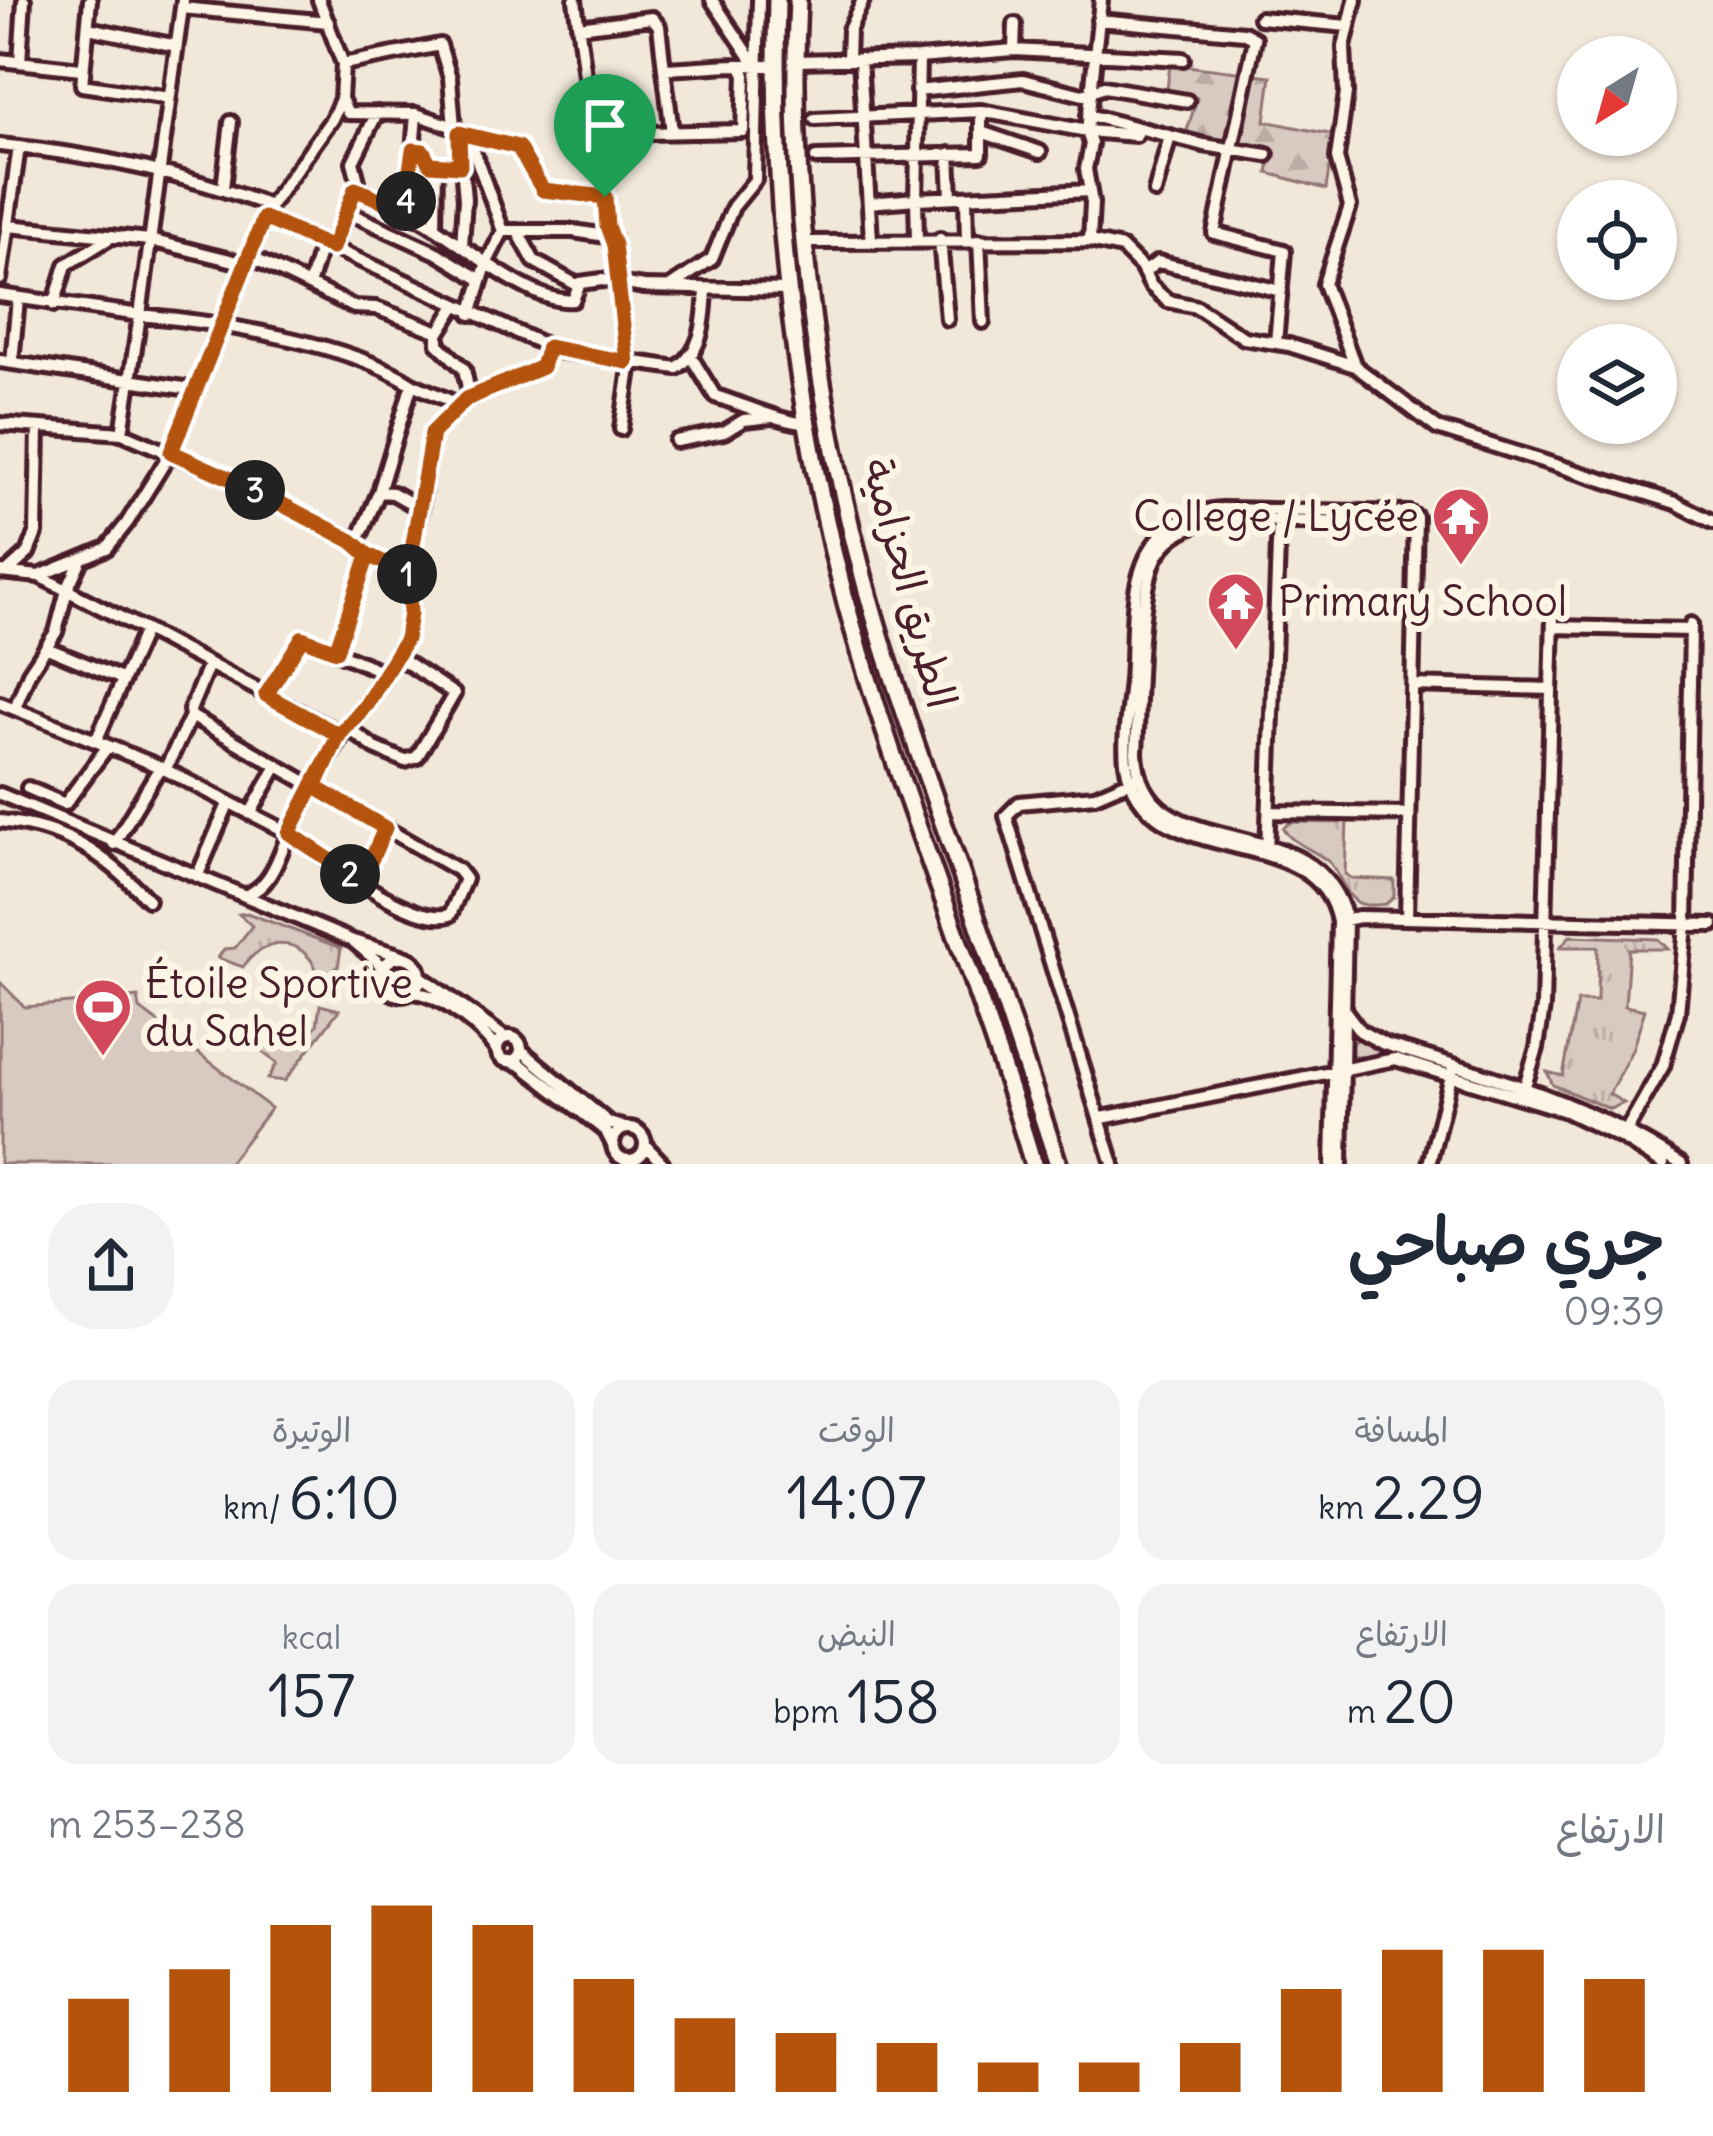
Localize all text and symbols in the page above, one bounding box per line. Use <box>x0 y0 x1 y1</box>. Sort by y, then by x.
north arrow <box>1557 36 1677 156</box>
map controls <box>1557 36 1677 444</box>
pin <box>554 74 656 197</box>
icon: arrive <box>572 92 638 158</box>
pin: 4 <box>376 171 436 231</box>
text: 4 <box>396 180 416 222</box>
button: locate <box>1557 180 1677 300</box>
button: layers <box>1557 324 1677 444</box>
street label: الطريق الحزامية <box>852 452 968 714</box>
pin: 3 <box>225 460 285 520</box>
text: 3 <box>246 469 264 511</box>
temple icon: College / Lycée <box>1430 485 1492 567</box>
place label: College / Lycée <box>1133 490 1419 542</box>
pin: 1 <box>377 544 437 604</box>
text: 1 <box>400 553 414 595</box>
temple icon: Primary School <box>1205 570 1267 652</box>
place label: Primary School <box>1278 575 1567 627</box>
pin: 2 <box>320 844 380 904</box>
text: 2 <box>341 853 359 895</box>
place label: Étoile Sportive du Sahel <box>145 956 413 1057</box>
sports icon: Étoile Sportive du Sahel <box>72 976 134 1058</box>
text: جري صباحي <box>1348 1200 1665 1283</box>
button: share <box>48 1203 174 1329</box>
text: 09:39 <box>1564 1287 1665 1336</box>
text: الوتيرة <box>272 1409 351 1451</box>
text: الوقت <box>818 1409 895 1451</box>
text: المسافة <box>1355 1409 1448 1451</box>
text: 6:10 <box>289 1460 400 1535</box>
text: 14:07 <box>786 1460 927 1535</box>
text: 2.29 <box>1372 1460 1485 1535</box>
text: /km <box>223 1486 289 1528</box>
text: km <box>1318 1486 1372 1528</box>
text: النبض <box>817 1613 896 1655</box>
text: الارتفاع <box>1355 1613 1448 1655</box>
text: kcal <box>282 1616 341 1658</box>
text: 157 <box>268 1658 355 1733</box>
text: 158 <box>847 1664 940 1739</box>
text: 20 <box>1384 1664 1456 1739</box>
text: bpm <box>773 1690 847 1732</box>
text: m <box>1347 1690 1384 1732</box>
text: 238–253 m <box>48 1800 246 1849</box>
text: الارتفاع <box>1556 1805 1665 1854</box>

